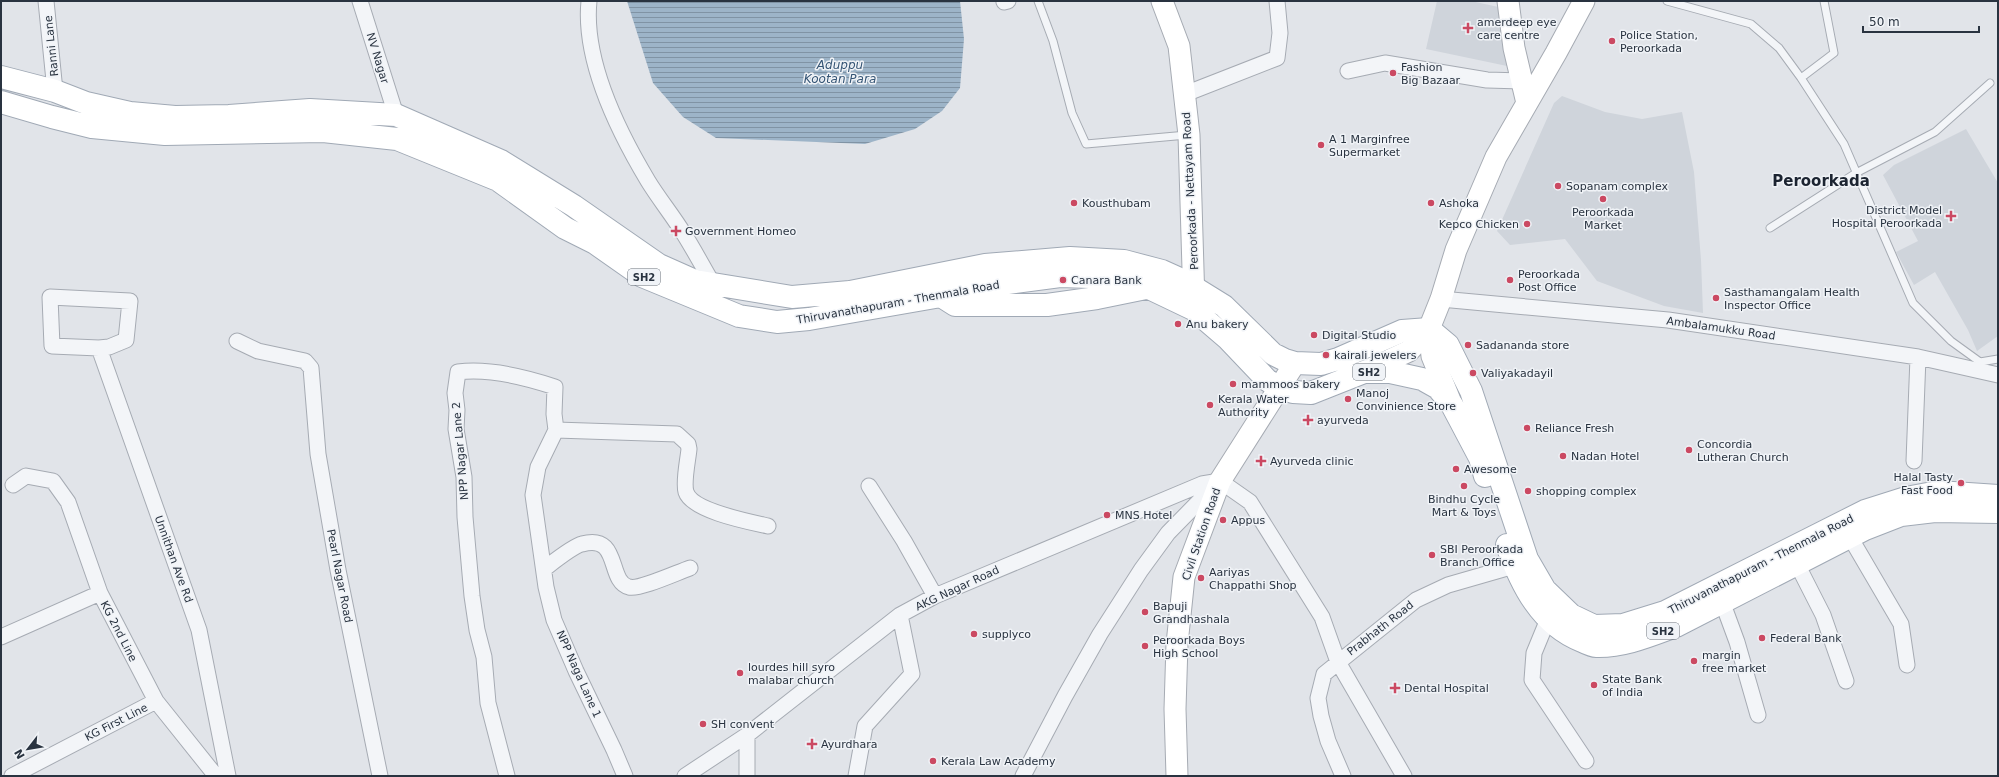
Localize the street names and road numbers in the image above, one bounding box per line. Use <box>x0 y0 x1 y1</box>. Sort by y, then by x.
street label: Ranni Lane <box>42 15 61 77</box>
street label: NV Nagar <box>364 31 392 86</box>
street label: Peroorkada - Nettayam Road <box>1180 112 1201 270</box>
road number: SH2 <box>628 269 660 285</box>
street label: Thiruvanathapuram - Thenmala Road <box>795 278 1001 327</box>
street label: Ambalamukku Road <box>1666 314 1776 343</box>
road number: SH2 <box>1353 364 1385 380</box>
street label: NPP Nagar Lane 2 <box>450 401 471 501</box>
street label: Civil Station Road <box>1180 486 1223 582</box>
street label: Thiruvanathapuram - Thenmala Road <box>1666 512 1856 617</box>
street label: Unnithan Ave Rd <box>152 514 195 605</box>
street label: Pearl Nagar Road <box>324 528 355 624</box>
street label: AKG Nagar Road <box>913 563 1001 614</box>
street label: Prabhath Road <box>1344 598 1416 658</box>
street label: KG 2nd Line <box>98 599 140 664</box>
road number: SH2 <box>1647 623 1679 639</box>
street label: NPP Naga Lane 1 <box>553 628 604 720</box>
street label: KG First Line <box>83 701 150 744</box>

